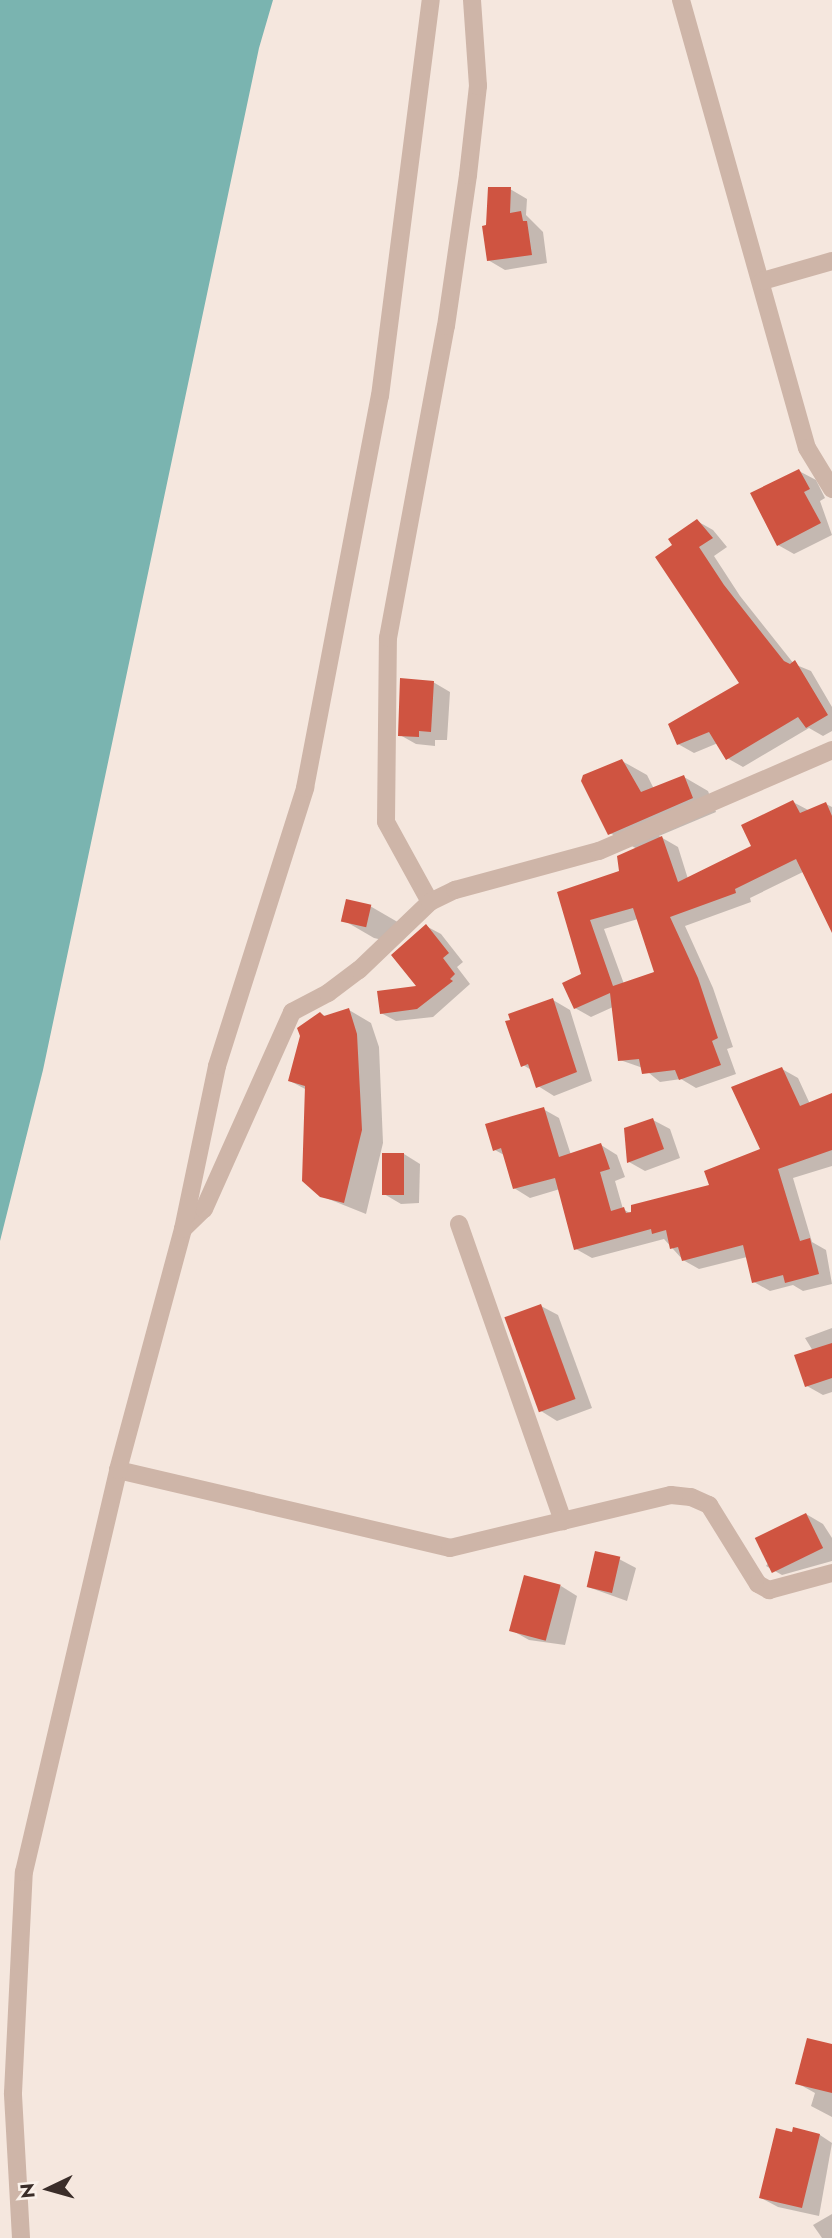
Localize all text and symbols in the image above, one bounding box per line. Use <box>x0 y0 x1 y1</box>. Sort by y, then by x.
north arrow <box>14 2154 84 2224</box>
text: N <box>13 2182 42 2200</box>

